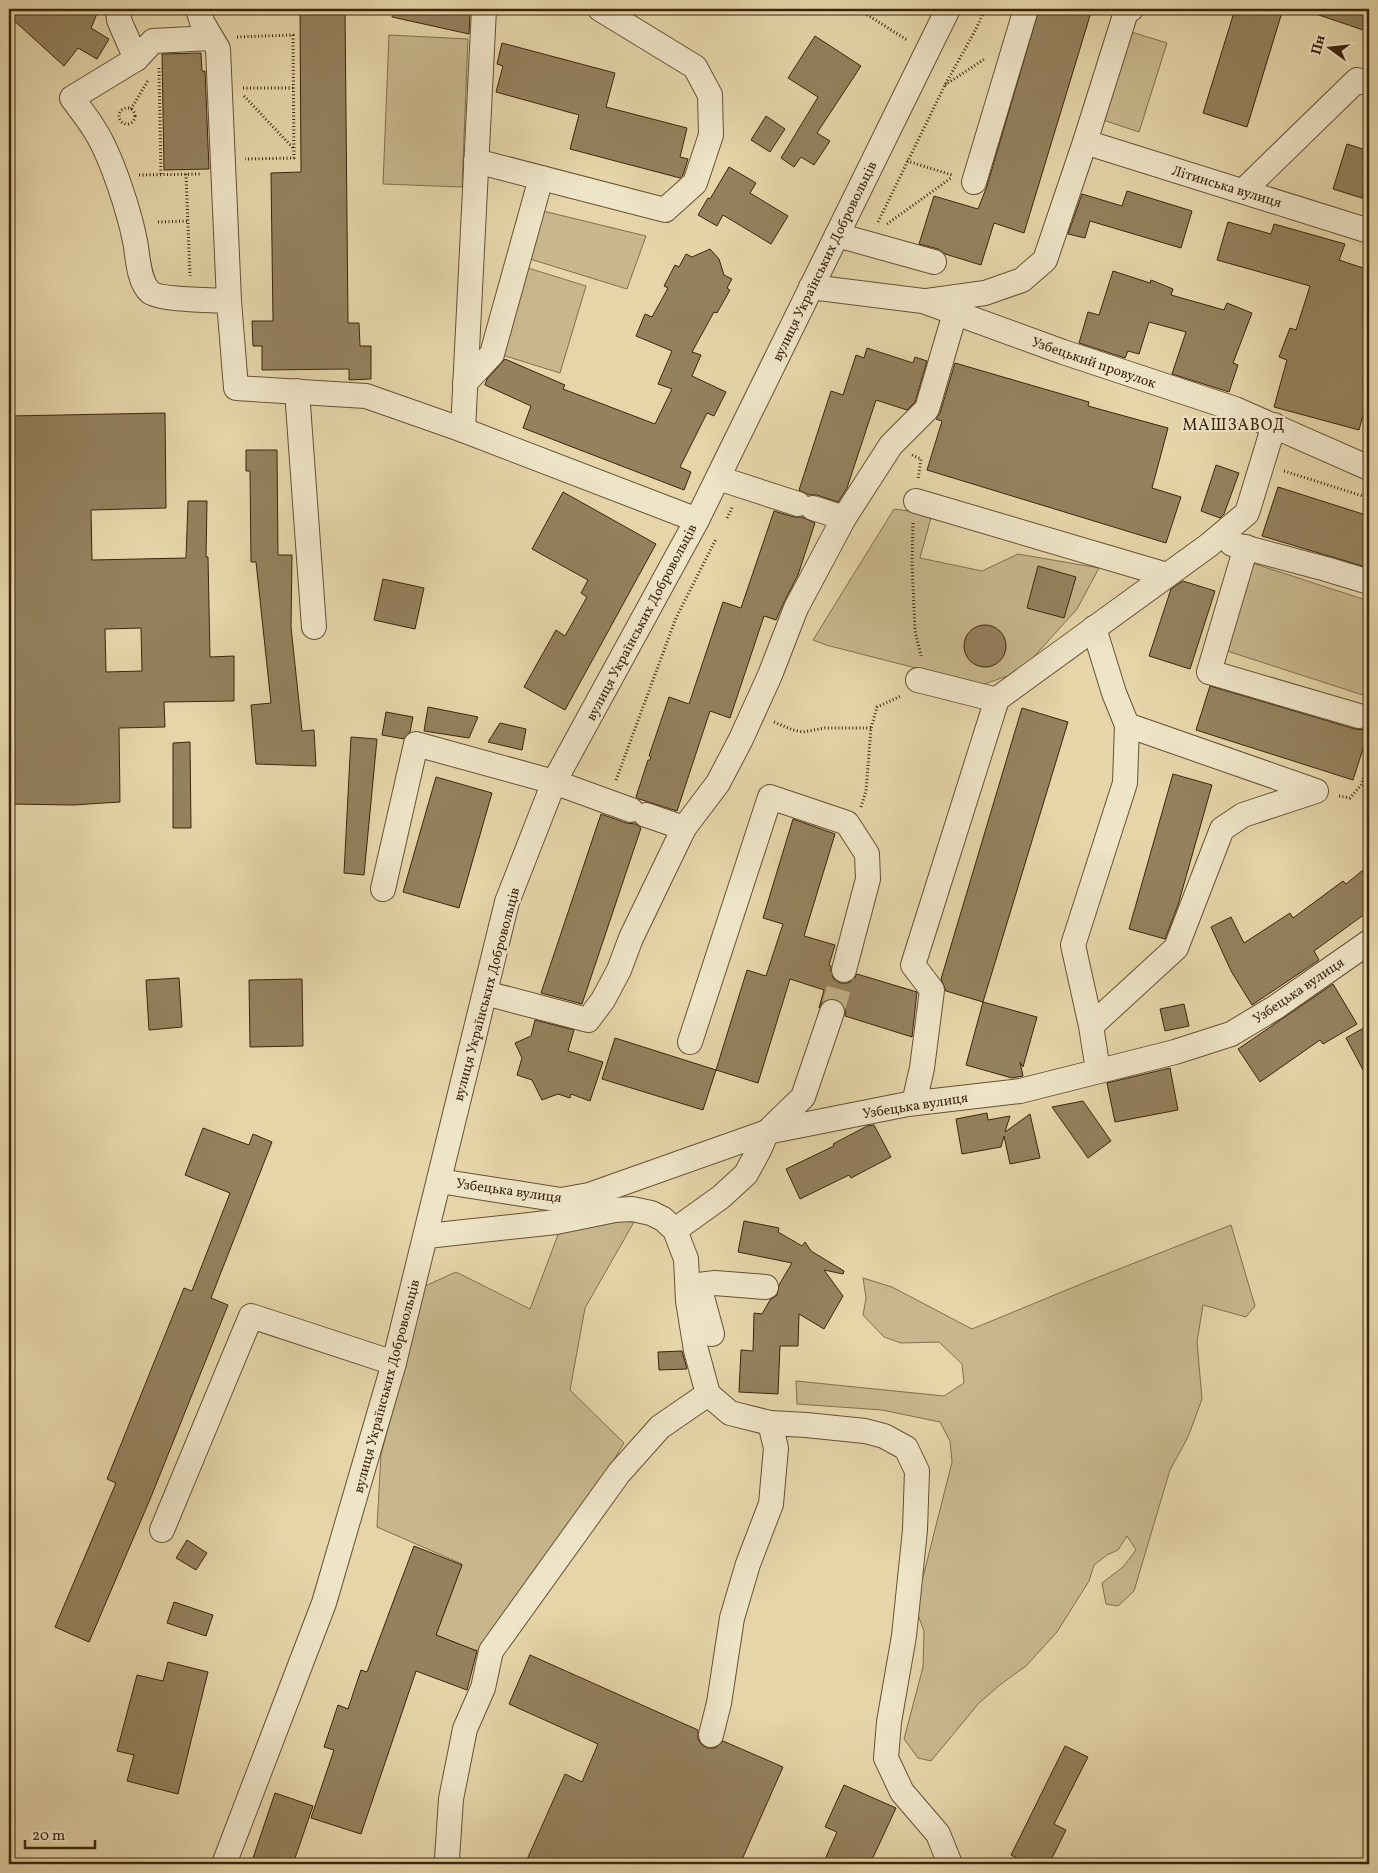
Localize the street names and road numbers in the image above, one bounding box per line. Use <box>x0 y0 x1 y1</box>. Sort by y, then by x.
street label: вулиця Українських Добровольців <box>768 158 882 365</box>
street label: Літинська вулиця <box>1169 162 1284 213</box>
street label: Узбецький провулок <box>1029 333 1159 394</box>
street label: вулиця Українських Добровольців <box>582 521 702 725</box>
street label: вулиця Українських Добровольців <box>450 885 525 1103</box>
street label: Узбецька вулиця <box>1249 954 1348 1029</box>
street label: Узбецька вулиця <box>861 1089 969 1124</box>
street label: Узбецька вулиця <box>455 1175 563 1208</box>
street label: вулиця Українських Добровольців <box>350 1277 425 1495</box>

